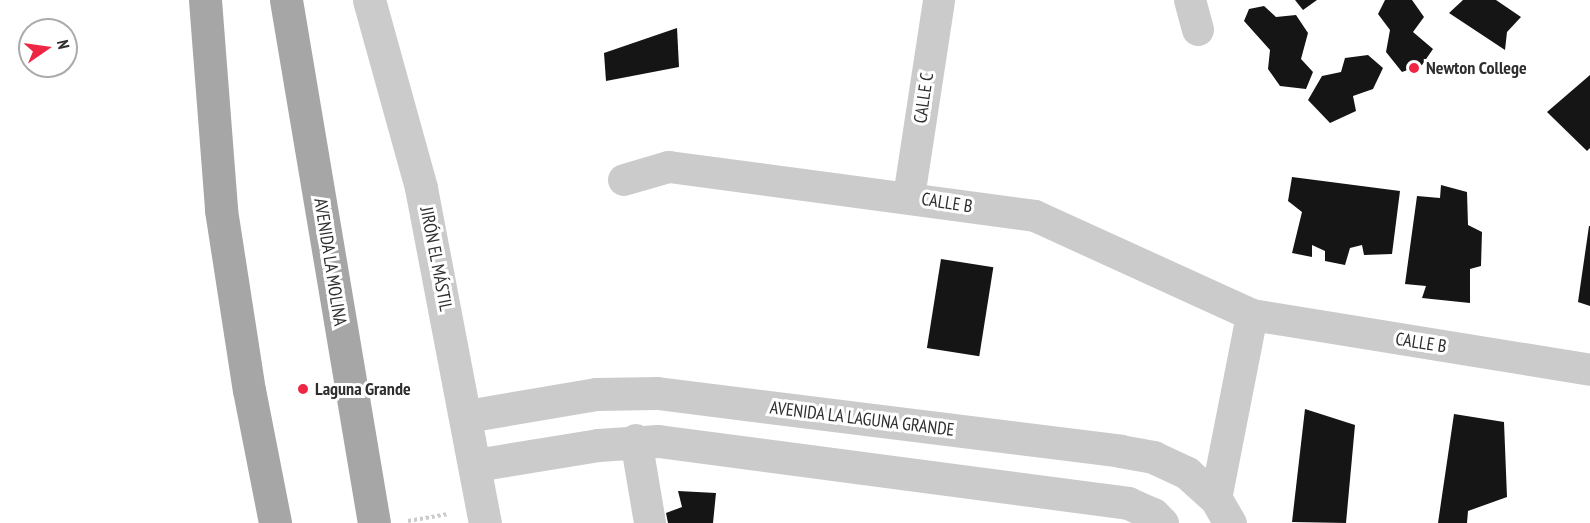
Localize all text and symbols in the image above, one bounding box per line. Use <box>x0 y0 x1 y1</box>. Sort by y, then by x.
north arrow <box>18 18 78 78</box>
text: N <box>53 38 74 51</box>
place label: Newton College <box>1426 57 1527 79</box>
marker: Newton College <box>1407 61 1421 75</box>
street label: CALLE C <box>910 71 938 125</box>
street label: CALLE B <box>920 188 974 218</box>
street label: AVENIDA LA MOLINA <box>309 196 351 328</box>
street label: JIRÓN EL MÁSTIL <box>415 205 457 313</box>
street label: CALLE B <box>1394 328 1448 358</box>
place label: Laguna Grande <box>315 378 411 400</box>
marker: Laguna Grande <box>296 382 310 396</box>
street label: AVENIDA LA LAGUNA GRANDE <box>768 397 956 441</box>

